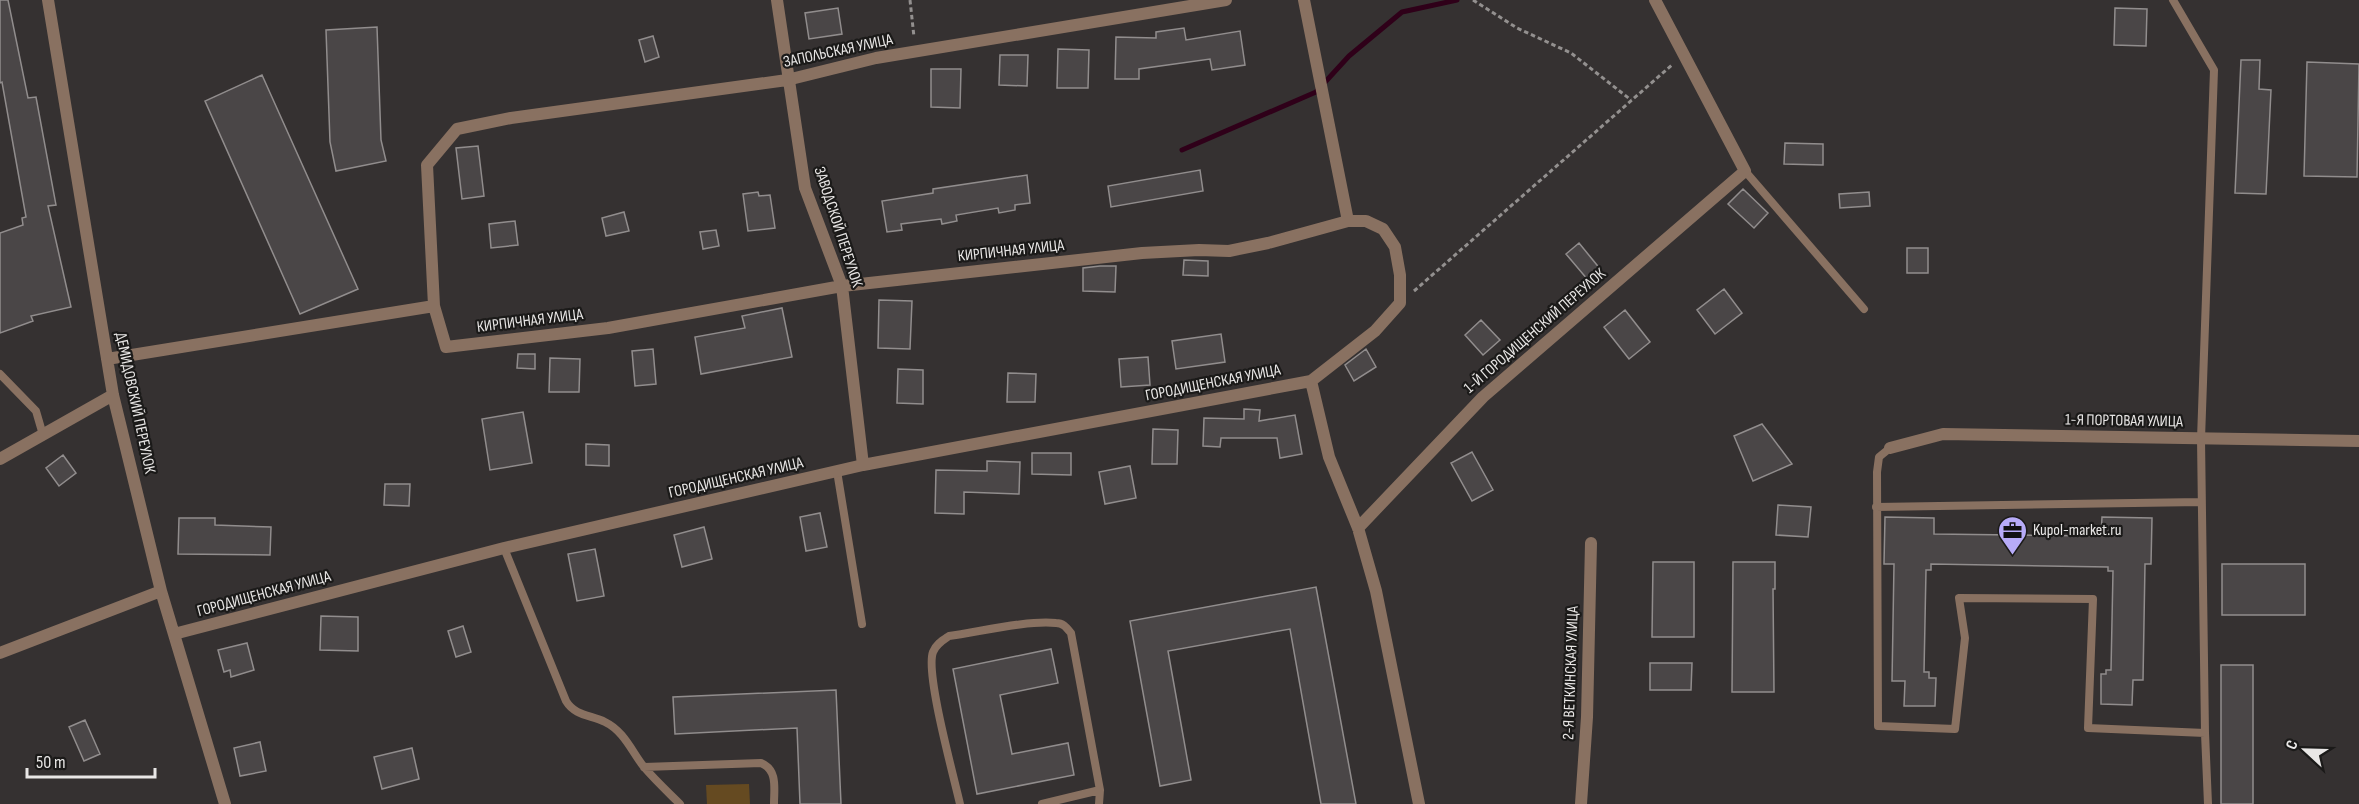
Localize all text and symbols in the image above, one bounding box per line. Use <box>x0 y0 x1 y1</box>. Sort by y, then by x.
street label: ЗАПОЛЬСКАЯ УЛИЦА <box>782 30 895 72</box>
street label: ЗАВОДСКОЙ ПЕРЕУЛОК <box>810 164 867 290</box>
street label: КИРПИЧНАЯ УЛИЦА <box>957 236 1065 266</box>
street label: 1-Й ГОРОДИЩЕНСКИЙ ПЕРЕУЛОК <box>1460 264 1610 398</box>
street label: КИРПИЧНАЯ УЛИЦА <box>476 305 584 337</box>
street label: ДЕМИДОВСКИЙ ПЕРЕУЛОК <box>111 331 159 476</box>
street label: ГОРОДИЩЕНСКАЯ УЛИЦА <box>1144 361 1282 405</box>
street label: 1-Я ПОРТОВАЯ УЛИЦА <box>2065 410 2183 432</box>
street label: ГОРОДИЩЕНСКАЯ УЛИЦА <box>667 453 805 503</box>
office icon: Kupol-market.ru <box>1996 514 2028 556</box>
place label: Kupol-market.ru <box>2033 521 2122 540</box>
street label: ГОРОДИЩЕНСКАЯ УЛИЦА <box>195 567 333 621</box>
street label: 2-Я ВЕТКИНСКАЯ УЛИЦА <box>1559 606 1583 740</box>
north arrow <box>2275 720 2335 780</box>
text: С <box>2282 738 2303 752</box>
scale bar <box>27 741 154 779</box>
text: 50 m <box>36 752 66 773</box>

